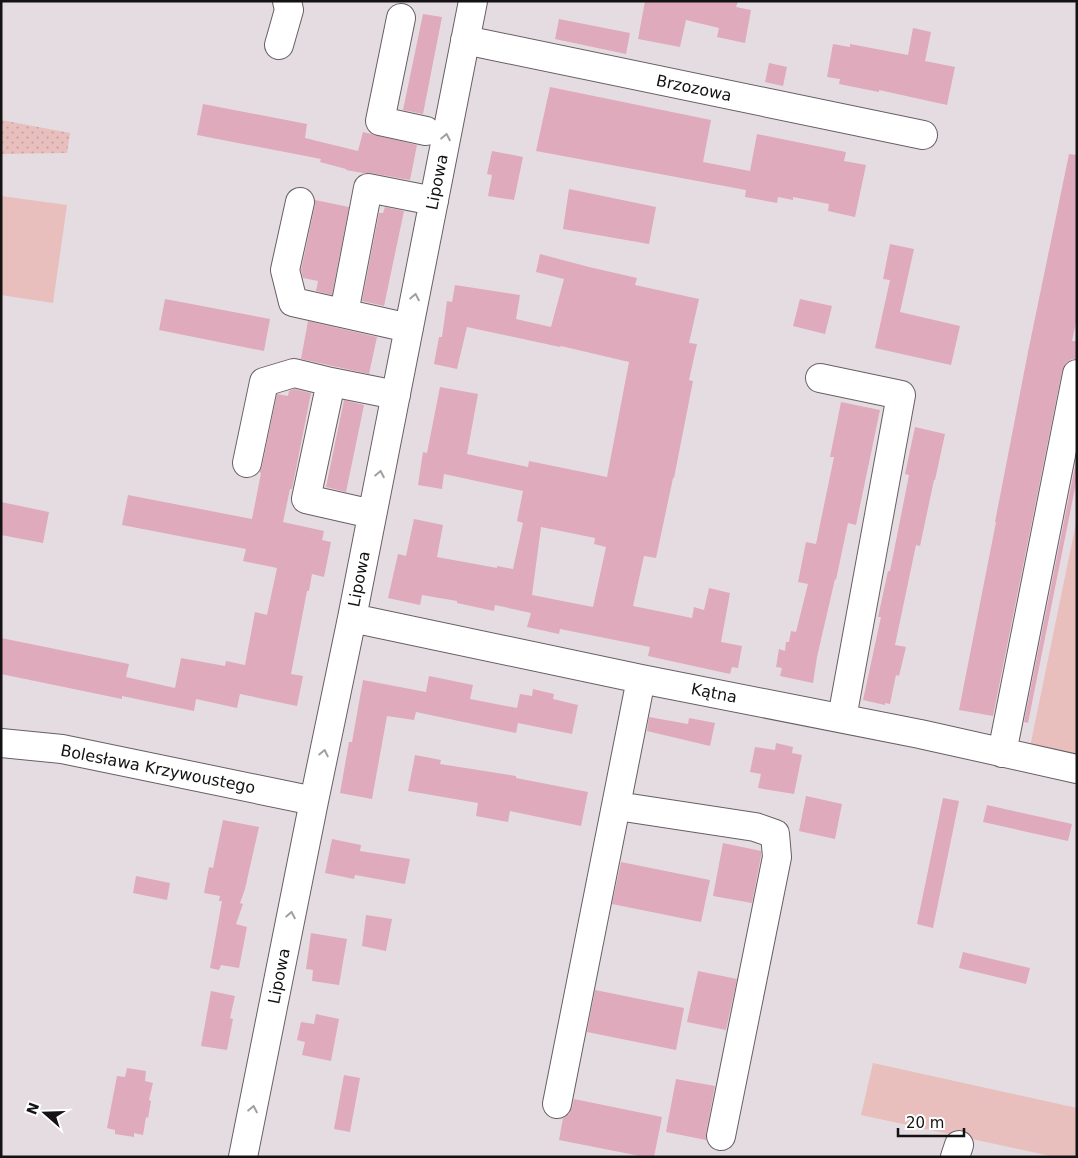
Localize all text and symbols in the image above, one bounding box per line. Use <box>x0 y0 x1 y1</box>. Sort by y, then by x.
street label: Brzozowa <box>654 71 734 105</box>
one-way arrow <box>440 133 451 142</box>
street label: Lipowa <box>422 153 452 211</box>
one-way arrow <box>409 293 419 301</box>
one-way arrow <box>374 469 385 478</box>
street label: Lipowa <box>344 550 374 608</box>
street label: Kątna <box>689 679 739 707</box>
street label: Bolesława Krzywoustego <box>59 741 257 797</box>
one-way arrow <box>318 748 329 757</box>
one-way arrow <box>285 911 296 920</box>
street label: Lipowa <box>264 947 294 1005</box>
north arrow <box>20 1088 70 1138</box>
text: N <box>23 1100 42 1117</box>
one-way arrow <box>247 1105 257 1113</box>
scale bar <box>898 1106 964 1138</box>
text: 20 m <box>906 1114 944 1132</box>

